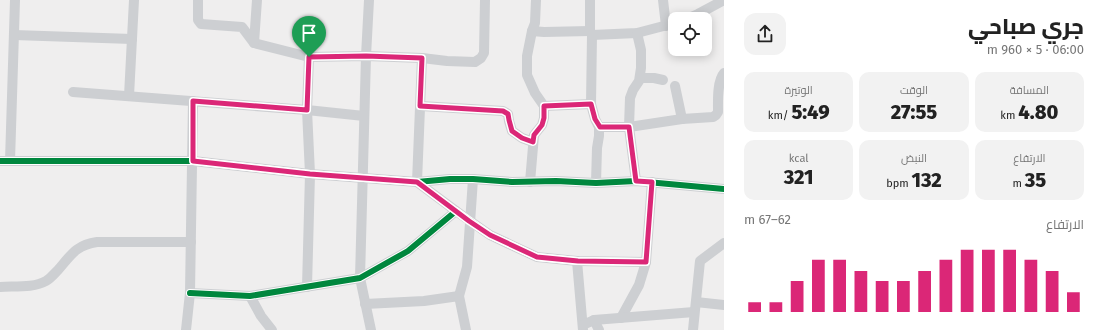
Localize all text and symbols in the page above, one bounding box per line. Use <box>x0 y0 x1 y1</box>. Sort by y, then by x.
map controls <box>668 12 712 56</box>
button: locate <box>668 12 712 56</box>
button: share <box>744 13 786 55</box>
text: جري صباحي <box>968 13 1084 40</box>
pin <box>292 16 326 57</box>
icon: arrive <box>298 22 320 44</box>
text: 06:00 · 5 × 960 m <box>987 42 1084 57</box>
text: الوتيرة <box>785 84 813 97</box>
text: الوقت <box>900 84 928 97</box>
text: المسافة <box>1010 84 1049 97</box>
text: 5:49 <box>791 100 830 124</box>
text: 27:55 <box>891 100 937 124</box>
text: 4.80 <box>1018 100 1058 124</box>
text: /km <box>768 109 791 122</box>
text: km <box>1000 109 1018 122</box>
text: kcal <box>789 152 809 165</box>
text: النبض <box>901 152 927 165</box>
text: الارتفاع <box>1013 152 1045 165</box>
text: 321 <box>784 165 814 189</box>
text: 132 <box>912 168 942 192</box>
text: 35 <box>1025 168 1046 192</box>
text: bpm <box>886 177 912 190</box>
text: m <box>1012 177 1025 190</box>
text: 62–67 m <box>744 212 791 227</box>
text: الارتفاع <box>1046 217 1084 232</box>

